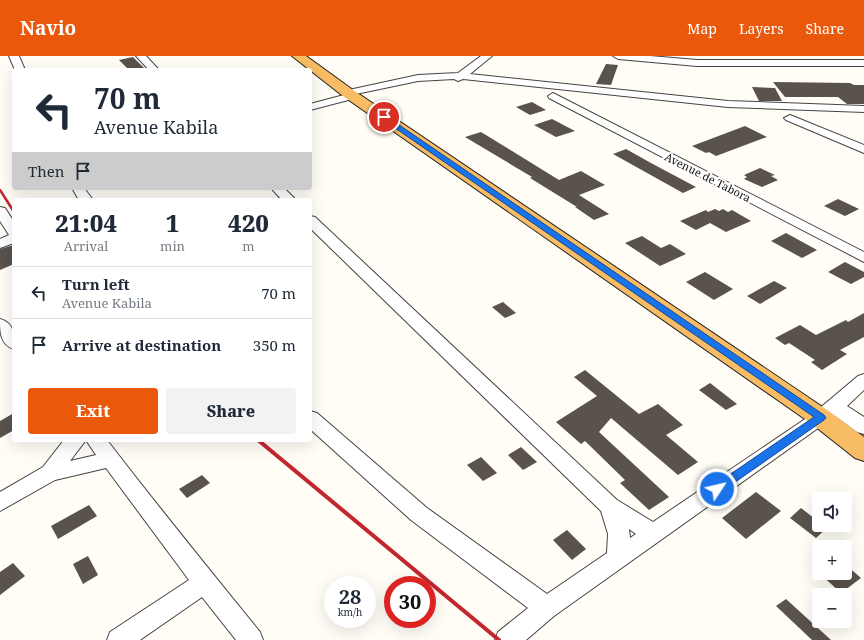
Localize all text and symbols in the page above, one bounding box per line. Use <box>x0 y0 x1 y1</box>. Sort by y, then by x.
text: Navio <box>20 15 76 41</box>
text: Map <box>687 19 717 38</box>
text: Layers <box>739 19 784 38</box>
text: Share <box>806 19 844 38</box>
text: 70 m <box>94 79 161 117</box>
icon: left <box>28 84 80 136</box>
pin <box>367 100 401 134</box>
icon: arrive <box>373 106 395 128</box>
text: Avenue Kabila <box>94 115 218 139</box>
street label: Avenue de Tabora <box>662 149 754 205</box>
icon: arrive <box>72 160 94 182</box>
text: Then <box>28 161 64 181</box>
text: 21:04 <box>55 206 117 239</box>
text: 1 <box>166 206 179 239</box>
text: 420 <box>228 206 269 239</box>
text: Arrival <box>64 237 108 255</box>
text: min <box>160 237 185 255</box>
text: m <box>242 237 255 255</box>
text: Turn left <box>62 274 130 294</box>
icon: left <box>28 282 50 304</box>
text: 70 m <box>261 283 296 303</box>
text: Avenue Kabila <box>62 294 152 312</box>
icon: arrive <box>28 334 50 356</box>
text: Arrive at destination <box>62 335 221 355</box>
text: 350 m <box>253 335 296 355</box>
button: Exit <box>28 388 158 434</box>
button: Share <box>166 388 296 434</box>
position arrow <box>696 468 738 510</box>
map controls <box>812 492 852 628</box>
button: sound <box>812 492 852 532</box>
button: + <box>812 540 852 580</box>
speed limit sign: 30 <box>384 576 436 628</box>
text: 28 <box>339 583 361 610</box>
button: − <box>812 588 852 628</box>
text: km/h <box>338 605 362 619</box>

